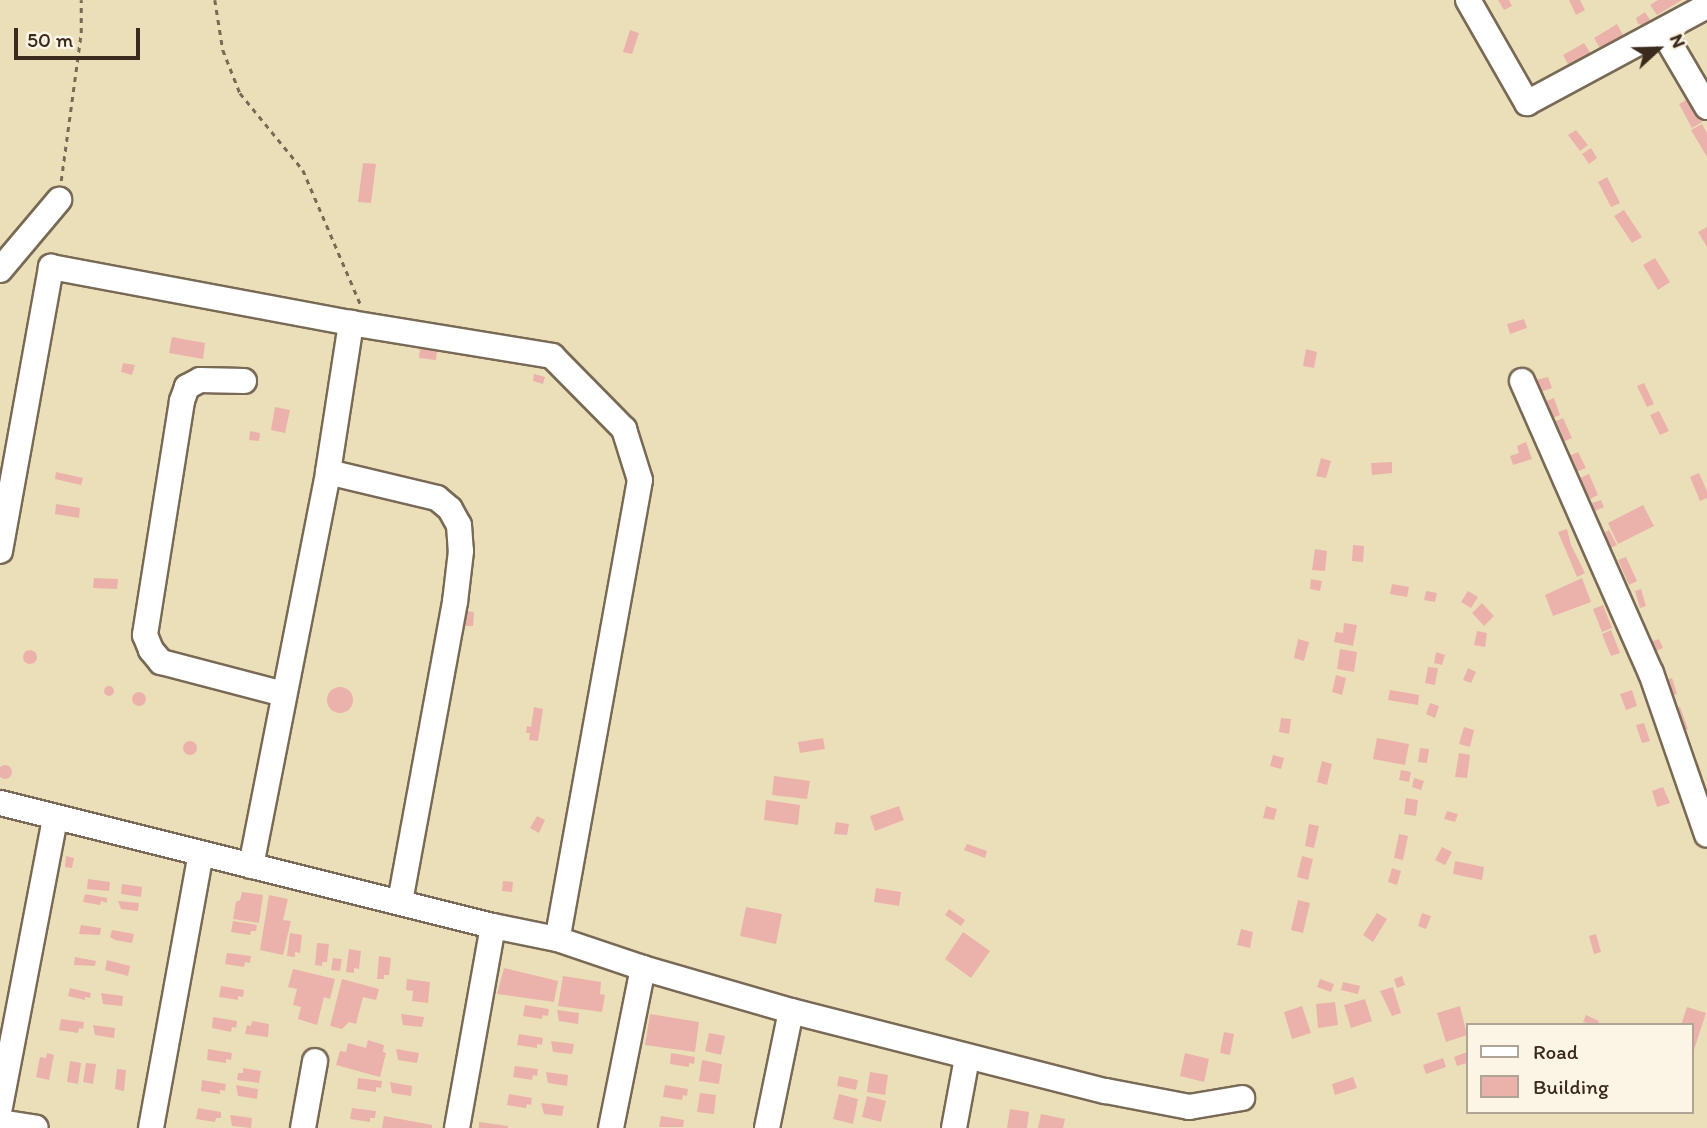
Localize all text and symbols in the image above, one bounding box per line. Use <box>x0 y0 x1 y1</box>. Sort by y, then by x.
scale bar <box>18 14 144 58</box>
north arrow <box>1623 14 1693 84</box>
text: 50 m <box>27 27 73 52</box>
text: N <box>1665 31 1691 51</box>
legend <box>1466 1023 1693 1114</box>
text: Road <box>1533 1039 1578 1064</box>
text: Building <box>1533 1074 1609 1099</box>

